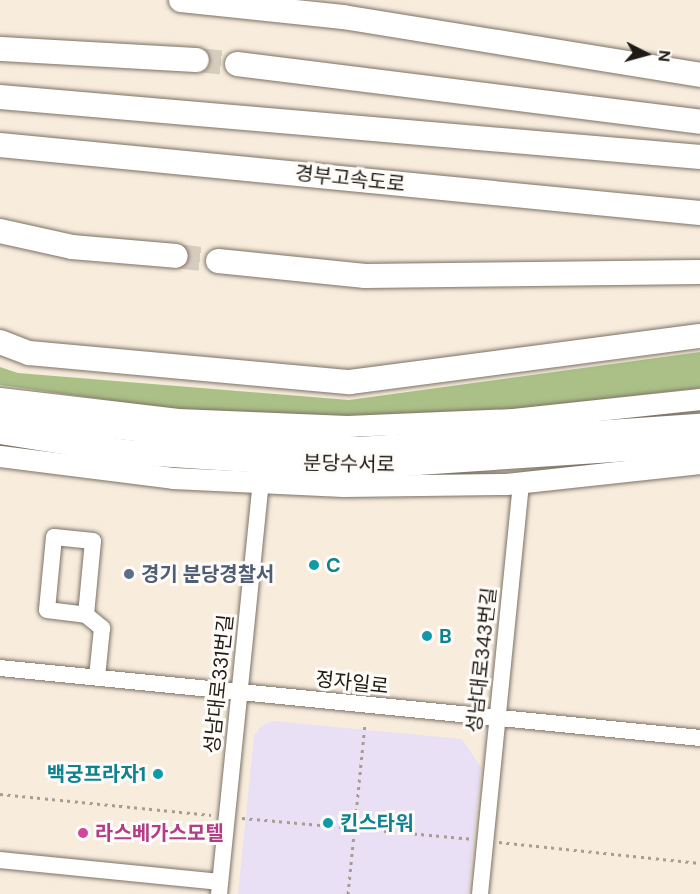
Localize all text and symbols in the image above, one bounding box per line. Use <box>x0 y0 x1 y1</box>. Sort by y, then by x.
north arrow <box>616 24 676 84</box>
text: N <box>653 49 675 63</box>
street label: 경부고속도로 <box>294 161 406 197</box>
street label: 분당수서로 <box>303 451 395 477</box>
place label: C <box>326 553 341 577</box>
marker: C <box>307 558 321 572</box>
place label: 경기 분당경찰서 <box>141 562 274 586</box>
marker: 경기 분당경찰서 <box>122 567 136 581</box>
street label: 성남대로343번길 <box>462 586 502 734</box>
street label: 성남대로331번길 <box>200 613 238 755</box>
place label: B <box>439 624 452 648</box>
marker: B <box>420 629 434 643</box>
street label: 정자일로 <box>314 667 390 699</box>
place label: 백궁프라자1 <box>47 762 146 786</box>
marker: 백궁프라자1 <box>151 767 165 781</box>
place label: 킨스타워 <box>340 811 414 835</box>
marker: 킨스타워 <box>321 816 335 830</box>
place label: 라스베가스모텔 <box>95 821 224 845</box>
marker: 라스베가스모텔 <box>76 826 90 840</box>

